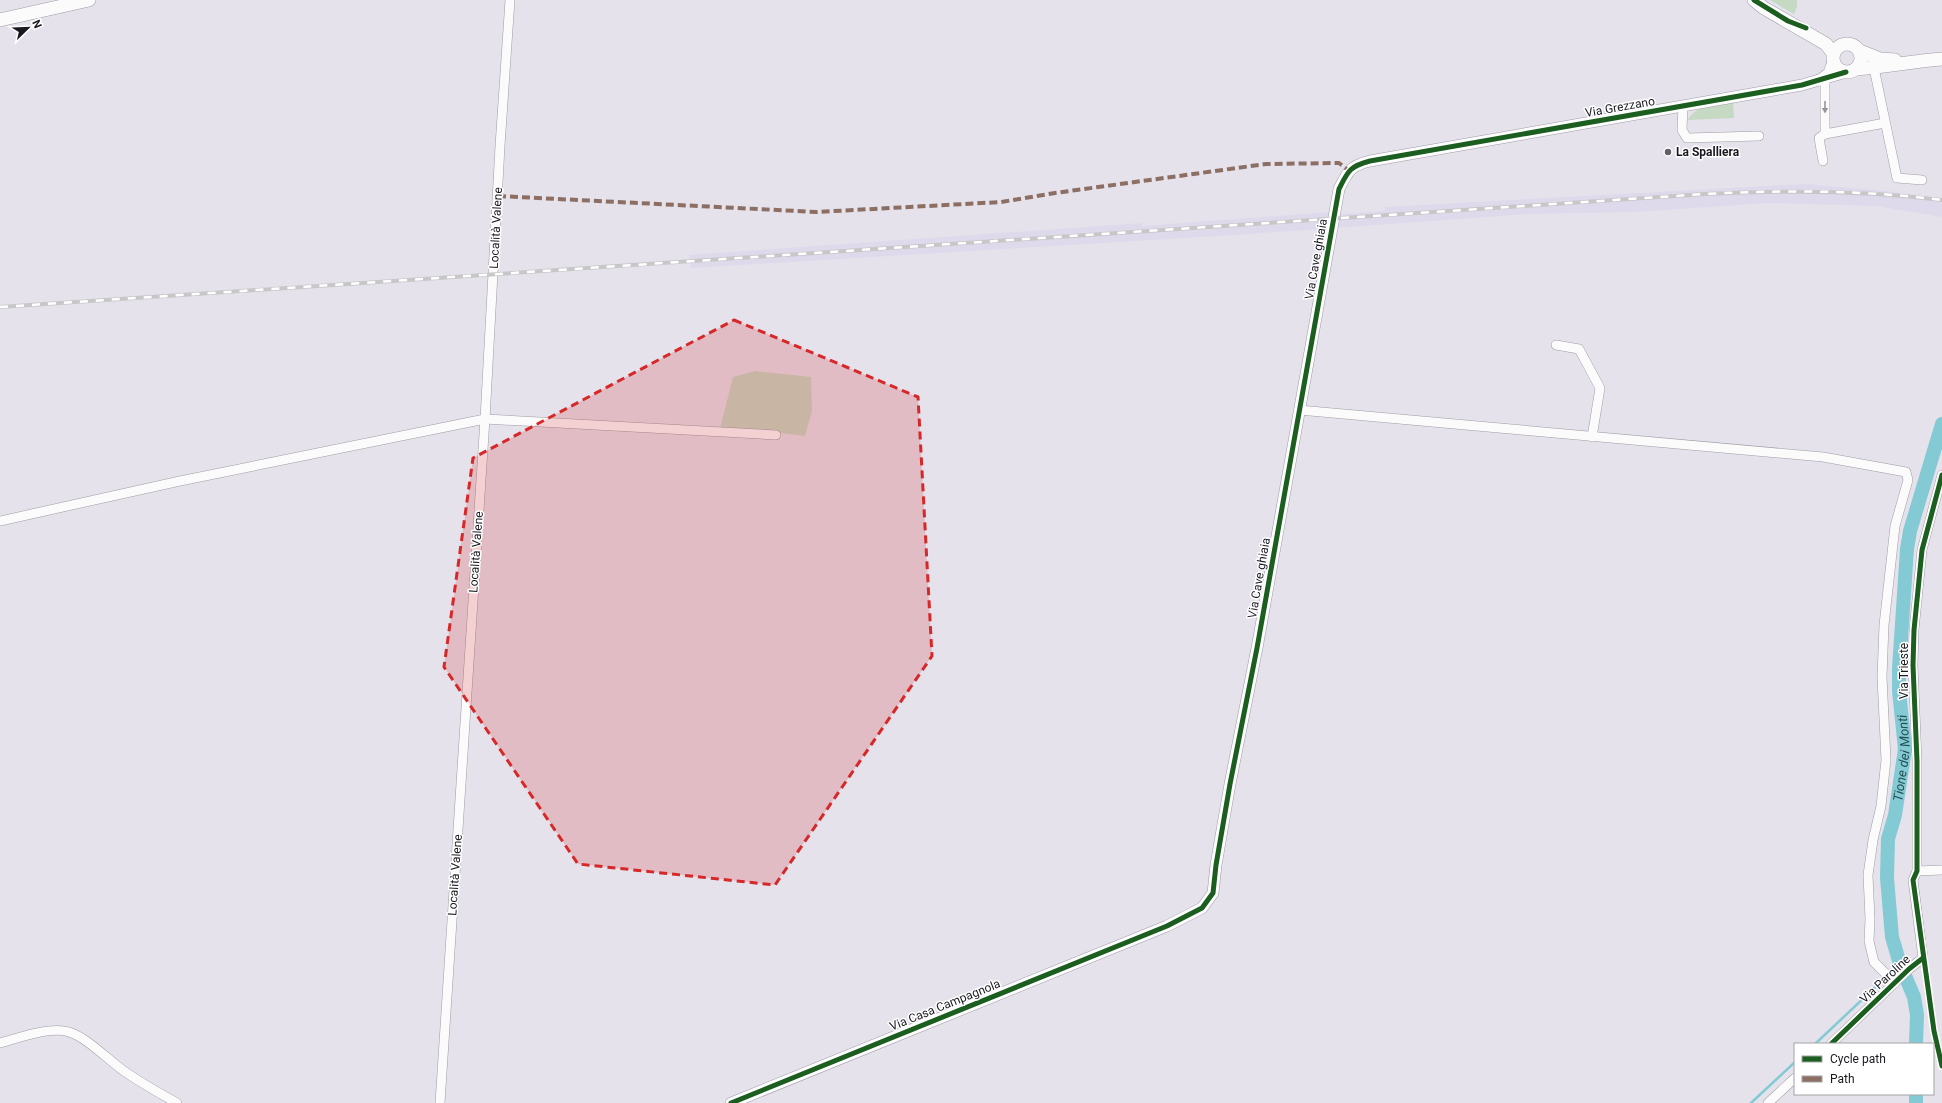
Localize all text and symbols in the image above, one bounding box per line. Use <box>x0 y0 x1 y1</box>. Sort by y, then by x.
north arrow <box>8 8 48 48</box>
text: N <box>29 18 44 31</box>
street label: Via Grezzano <box>1584 94 1656 120</box>
one-way arrow <box>1822 101 1828 114</box>
place label: La Spalliera <box>1676 145 1740 159</box>
marker: La Spalliera <box>1663 147 1673 157</box>
street label: Località Valene <box>487 187 505 269</box>
street label: Via Cave ghiaia <box>1302 218 1330 300</box>
street label: Località Valene <box>466 511 486 593</box>
street label: Via Cave ghiaia <box>1245 537 1273 619</box>
street label: Via Trieste <box>1897 643 1911 699</box>
water label: Tione dei Monti <box>1890 713 1913 802</box>
street label: Località Valene <box>445 834 465 916</box>
street label: Via Paroline <box>1857 952 1913 1006</box>
street label: Via Casa Campagnola <box>888 976 1002 1034</box>
legend <box>1794 1043 1934 1095</box>
text: Cycle path <box>1830 1052 1886 1066</box>
text: Path <box>1830 1072 1855 1086</box>

